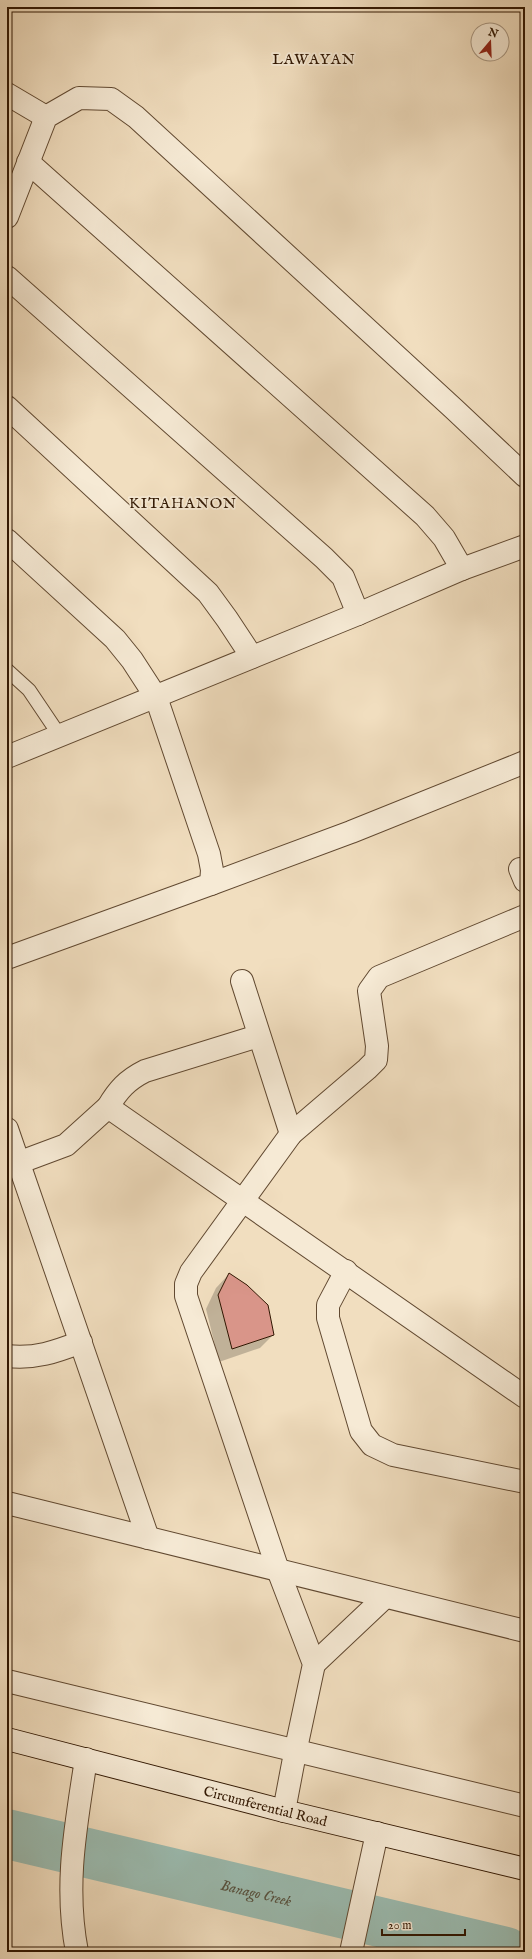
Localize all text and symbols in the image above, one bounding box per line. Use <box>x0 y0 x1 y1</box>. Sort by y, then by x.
north arrow <box>470 22 510 62</box>
text: N <box>485 25 500 42</box>
district label: LAWAYAN <box>272 50 356 69</box>
district label: KITAHANON <box>129 494 237 513</box>
street label: Circumferential Road <box>202 1782 329 1831</box>
water label: Banago Creek <box>219 1876 293 1911</box>
scale bar <box>382 1911 465 1937</box>
text: 20 m <box>388 1918 411 1933</box>

